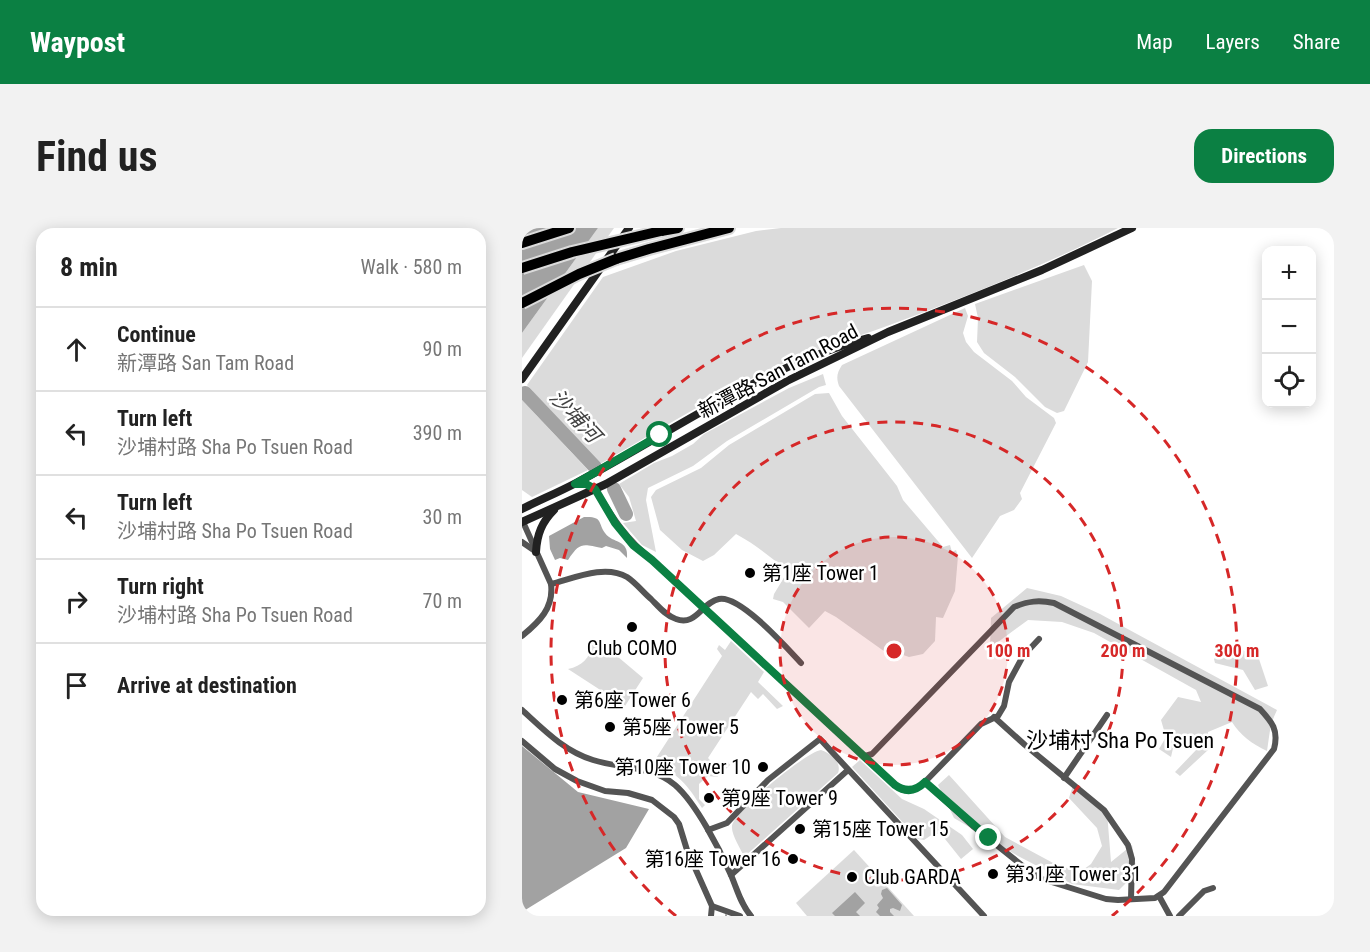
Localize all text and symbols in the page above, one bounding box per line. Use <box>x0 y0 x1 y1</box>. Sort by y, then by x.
text: Waypost <box>30 26 125 59</box>
text: Map <box>1136 30 1173 54</box>
text: Layers <box>1206 30 1260 54</box>
text: Share <box>1293 30 1340 54</box>
button: Directions <box>1194 129 1334 183</box>
text: Find us <box>36 132 157 181</box>
map controls <box>1262 246 1316 408</box>
button: + <box>1262 246 1316 300</box>
text: 8 min <box>60 252 118 282</box>
text: Walk · 580 m <box>361 255 462 279</box>
button: − <box>1262 300 1316 354</box>
street label: 新潭路 San Tam Road <box>694 319 862 423</box>
text: Continue <box>117 322 196 347</box>
icon: ahead <box>60 333 93 366</box>
text: 90 m <box>423 337 462 361</box>
text: 新潭路 San Tam Road <box>117 351 294 375</box>
button: locate <box>1262 354 1316 408</box>
water label: 沙埔河 <box>545 385 608 450</box>
text: Turn left <box>117 406 192 431</box>
icon: left <box>60 417 93 450</box>
text: 390 m <box>413 421 462 445</box>
route start <box>646 421 672 447</box>
text: 沙埔村路 Sha Po Tsuen Road <box>117 435 353 459</box>
text: Turn left <box>117 490 192 515</box>
icon: left <box>60 501 93 534</box>
text: 30 m <box>423 505 462 529</box>
text: 沙埔村路 Sha Po Tsuen Road <box>117 519 353 543</box>
place label: 第1座 Tower 1 <box>762 561 879 585</box>
marker: 第1座 Tower 1 <box>743 566 757 580</box>
text: Turn right <box>117 574 204 599</box>
icon: right <box>60 585 93 618</box>
text: 70 m <box>423 589 462 613</box>
text: 沙埔村路 Sha Po Tsuen Road <box>117 603 353 627</box>
marker: Club COMO <box>625 620 639 634</box>
place label: Club COMO <box>587 636 677 660</box>
text: 100 m <box>986 640 1030 661</box>
text: 200 m <box>1101 640 1145 661</box>
text: 300 m <box>1215 640 1259 661</box>
centre of rings <box>884 641 904 661</box>
icon: arrive <box>60 669 93 702</box>
text: Arrive at destination <box>117 673 297 698</box>
place label: 第6座 Tower 6 <box>574 688 691 712</box>
marker: 第6座 Tower 6 <box>555 693 569 707</box>
place label: 第5座 Tower 5 <box>622 715 739 739</box>
marker: 第5座 Tower 5 <box>603 720 617 734</box>
district label: 沙埔村 Sha Po Tsuen <box>1026 728 1214 753</box>
place label: 第10座 Tower 10 <box>614 755 751 779</box>
marker: 第10座 Tower 10 <box>756 760 770 774</box>
place label: 第9座 Tower 9 <box>721 786 838 810</box>
marker: 第9座 Tower 9 <box>702 791 716 805</box>
place label: 第15座 Tower 15 <box>812 817 949 841</box>
marker: 第15座 Tower 15 <box>793 822 807 836</box>
route end <box>975 824 1001 850</box>
place label: 第16座 Tower 16 <box>644 847 781 871</box>
marker: 第16座 Tower 16 <box>786 852 800 866</box>
place label: 第31座 Tower 31 <box>1005 862 1142 886</box>
place label: Club GARDA <box>864 865 961 889</box>
marker: 第31座 Tower 31 <box>986 867 1000 881</box>
marker: Club GARDA <box>845 870 859 884</box>

